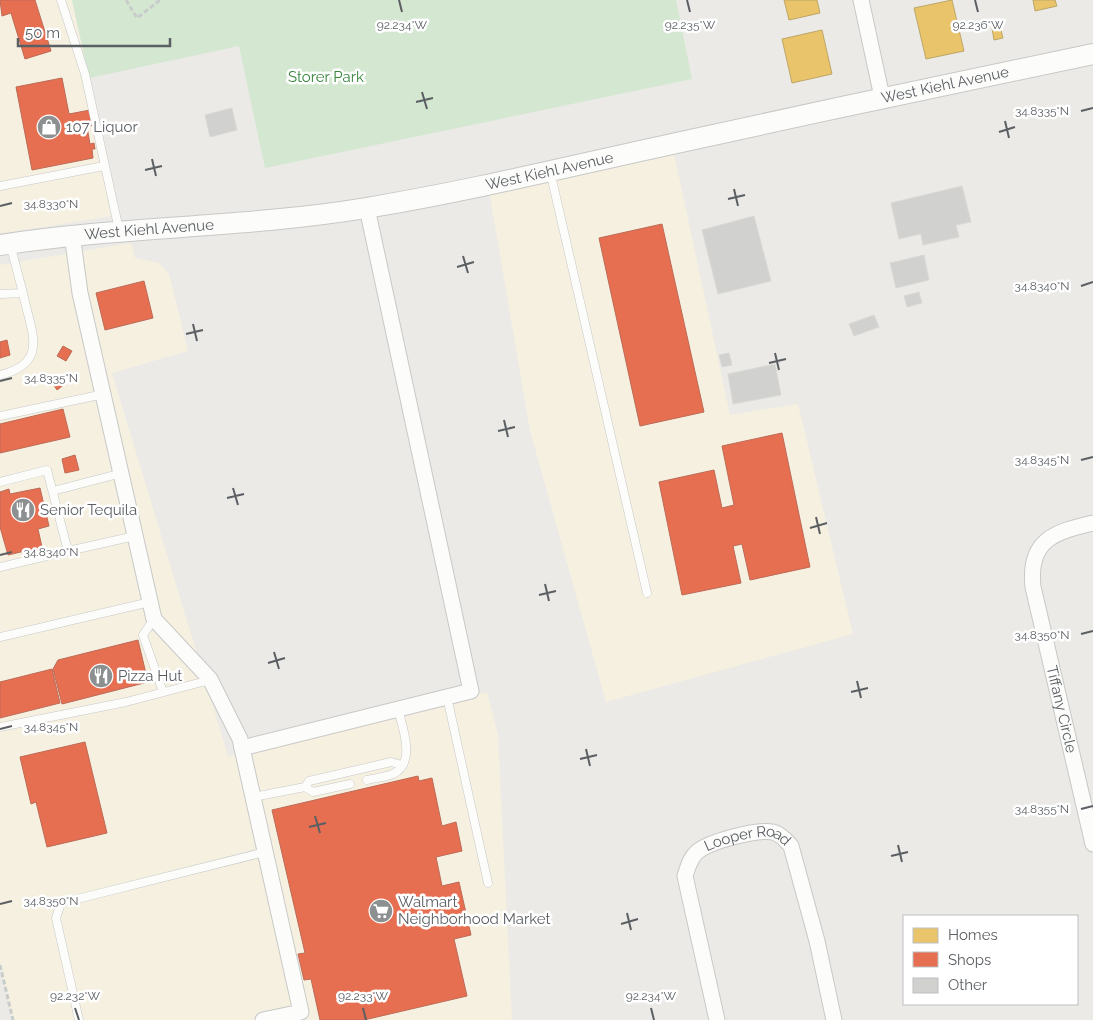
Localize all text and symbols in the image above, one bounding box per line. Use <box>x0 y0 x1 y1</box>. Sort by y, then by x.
scale bar <box>18 15 170 47</box>
text: 92.234°W <box>377 18 428 32</box>
text: 92.235°W <box>665 18 716 32</box>
text: 92.236°W <box>952 18 1004 32</box>
text: 50 m <box>25 24 60 42</box>
street label: West Kiehl Avenue <box>880 63 1011 107</box>
park label: Storer Park <box>288 68 364 86</box>
text: 34.8335°N <box>1015 104 1069 118</box>
shop icon: 107 Liquor <box>36 114 62 140</box>
place label: 107 Liquor <box>66 118 138 136</box>
street label: West Kiehl Avenue <box>484 148 615 194</box>
text: 34.8330°N <box>24 197 78 211</box>
street label: West Kiehl Avenue <box>84 216 215 244</box>
text: 34.8340°N <box>1015 279 1069 293</box>
text: 34.8335°N <box>24 371 78 385</box>
text: 34.8345°N <box>1015 453 1069 467</box>
restaurant icon: Senior Tequila <box>10 497 36 523</box>
place label: Senior Tequila <box>40 501 137 519</box>
text: 34.8340°N <box>24 545 78 559</box>
text: 34.8350°N <box>1015 628 1069 642</box>
restaurant icon: Pizza Hut <box>88 663 114 689</box>
street label: Tiffany Circle <box>1043 664 1081 755</box>
place label: Pizza Hut <box>118 667 182 685</box>
text: 34.8345°N <box>24 720 78 734</box>
text: 34.8355°N <box>1015 802 1069 816</box>
street label: Looper Road <box>701 822 795 855</box>
place label: Walmart Neighborhood Market <box>398 893 551 928</box>
text: 34.8350°N <box>24 894 78 908</box>
supermarket icon: Walmart Neighborhood Market <box>368 898 394 924</box>
legend <box>903 915 1078 1005</box>
text: Homes <box>948 926 998 944</box>
text: Shops <box>948 951 991 969</box>
text: Other <box>948 976 988 994</box>
text: 92.232°W <box>50 989 100 1003</box>
text: 92.233°W <box>338 989 388 1003</box>
text: 92.234°W <box>626 989 677 1003</box>

